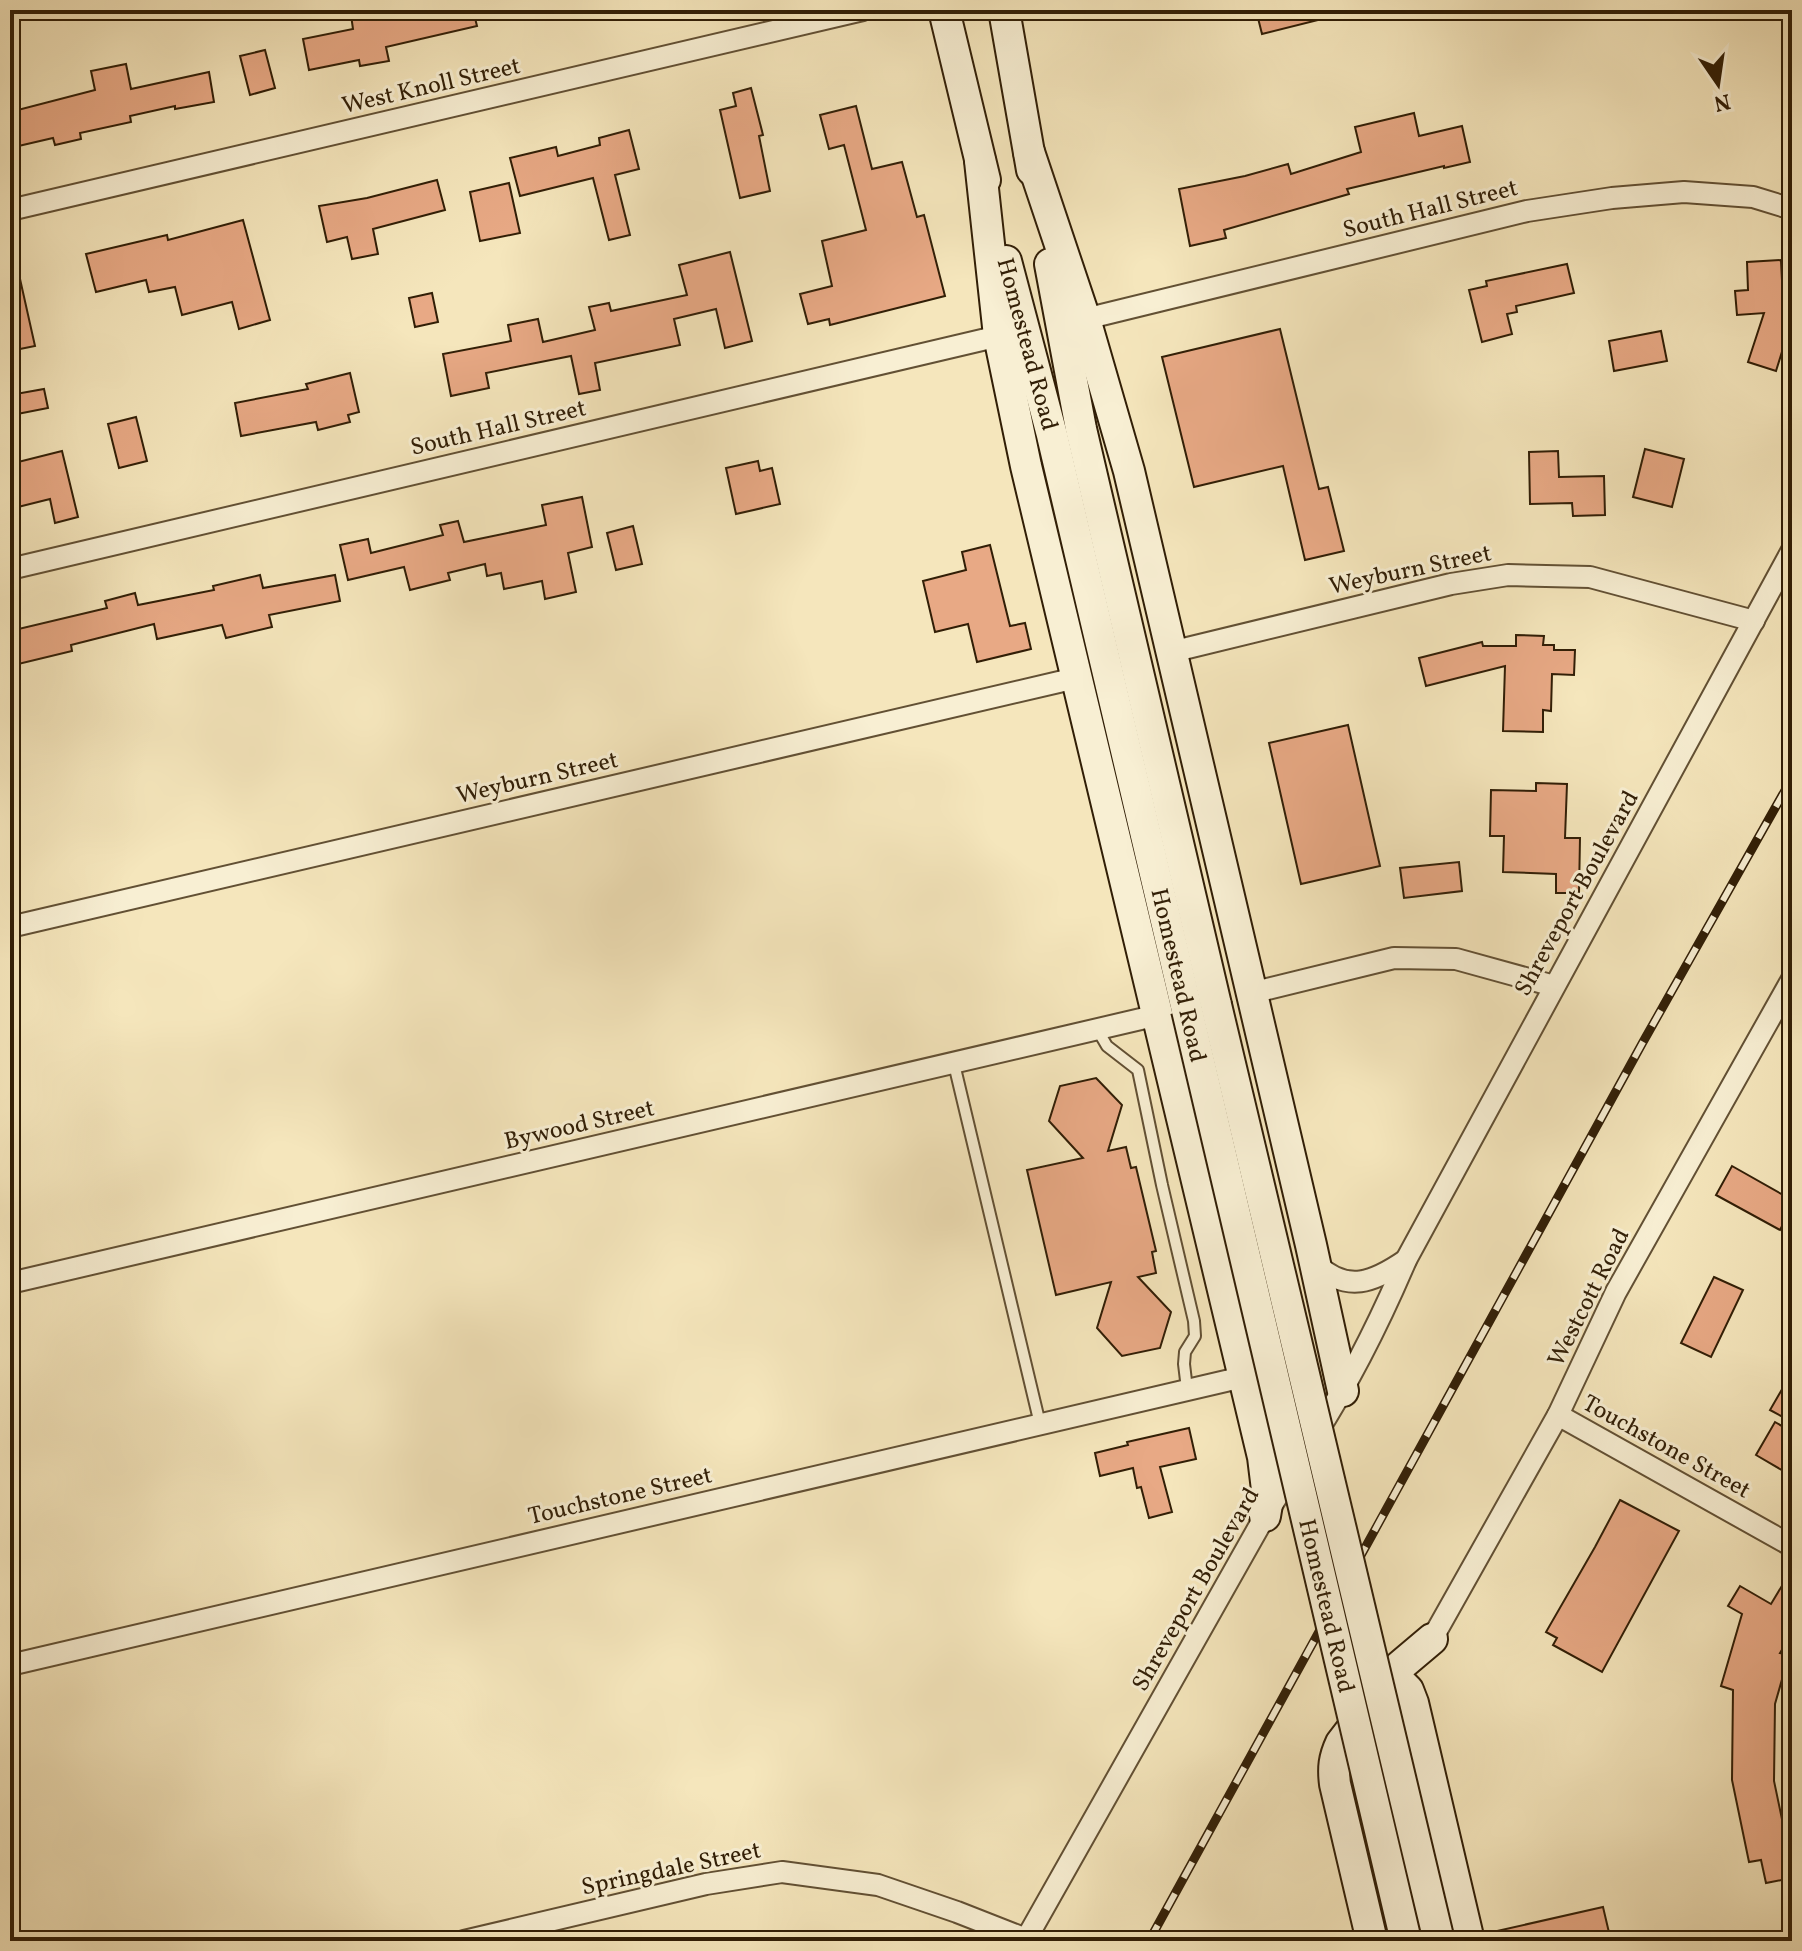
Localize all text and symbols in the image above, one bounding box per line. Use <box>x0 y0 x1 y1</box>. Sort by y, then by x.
north arrow <box>1678 44 1758 124</box>
street label: West Knoll Street <box>339 50 524 124</box>
text: N <box>1711 84 1733 118</box>
street label: South Hall Street <box>1339 172 1522 248</box>
street label: Homestead Road <box>987 254 1065 435</box>
street label: South Hall Street <box>407 392 590 466</box>
street label: Weyburn Street <box>1326 537 1495 605</box>
street label: Weyburn Street <box>453 744 622 814</box>
street label: Shreveport Boulevard <box>1507 785 1648 1003</box>
street label: Homestead Road <box>1140 885 1214 1066</box>
street label: Bywood Street <box>501 1092 658 1160</box>
street label: Westcott Road <box>1540 1223 1639 1373</box>
street label: Touchstone Street <box>1576 1387 1756 1508</box>
street label: Touchstone Street <box>525 1459 716 1535</box>
street label: Shreveport Boulevard <box>1124 1482 1269 1698</box>
street label: Homestead Road <box>1288 1516 1362 1697</box>
street label: Springdale Street <box>579 1834 764 1906</box>

